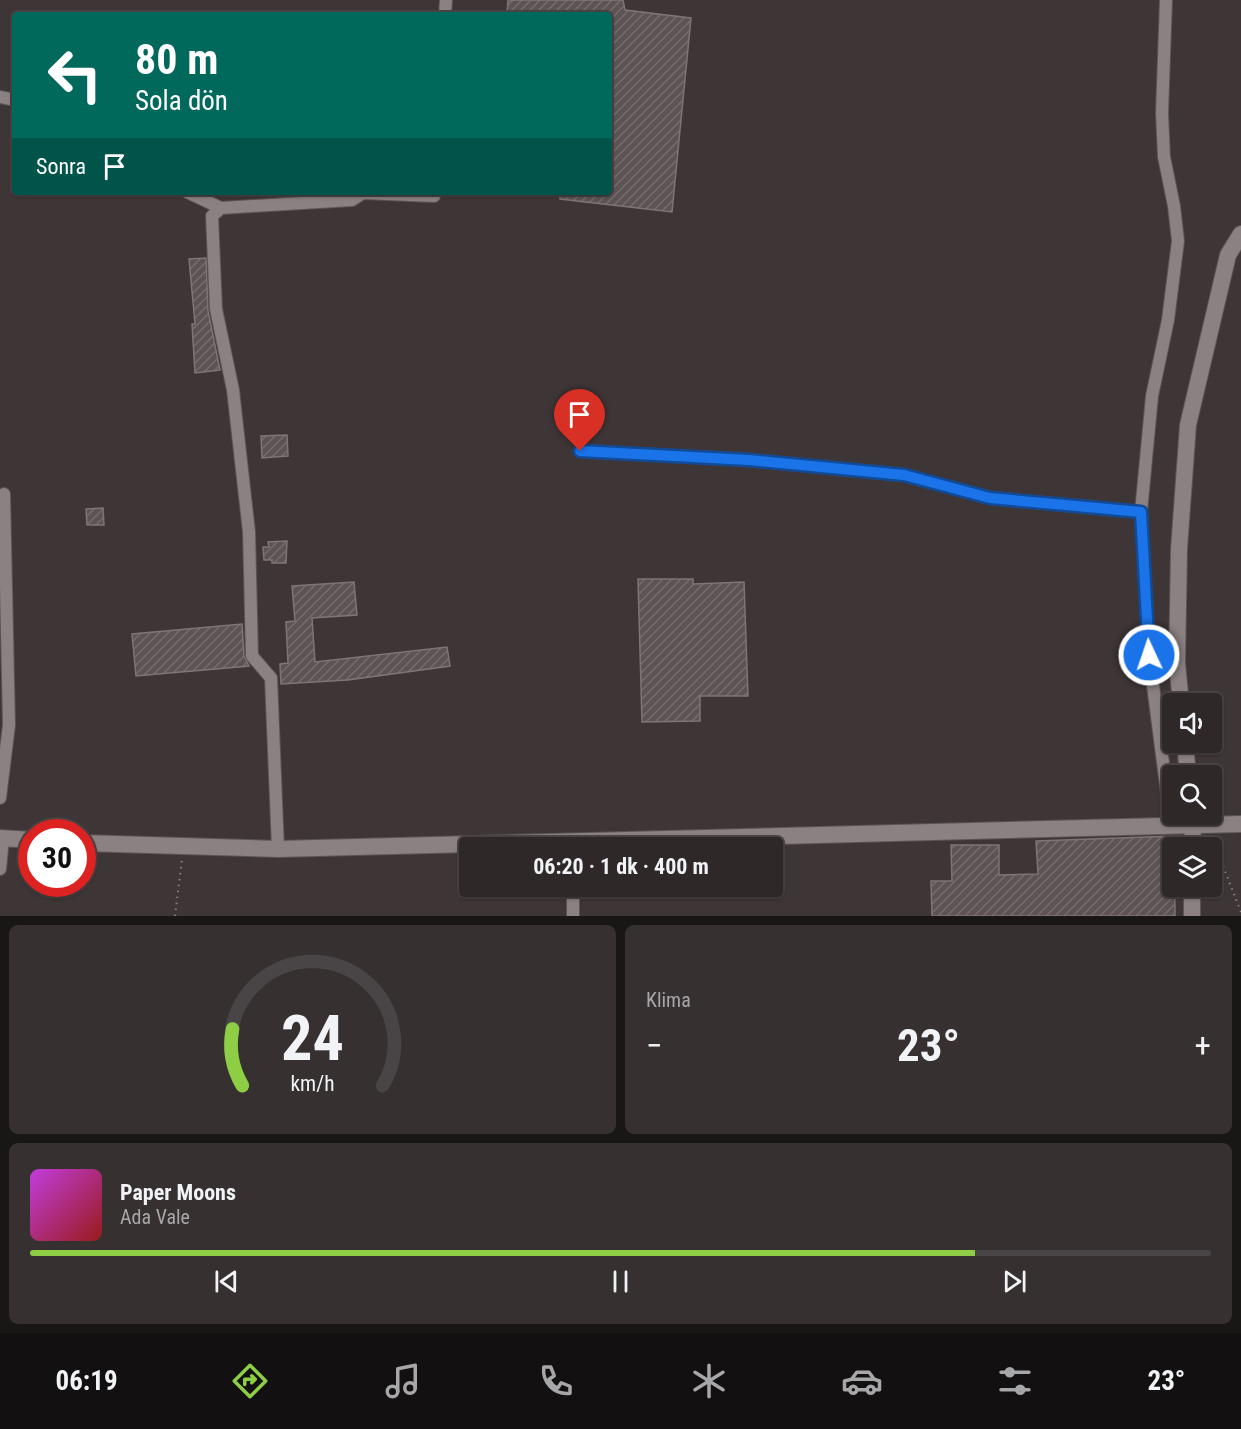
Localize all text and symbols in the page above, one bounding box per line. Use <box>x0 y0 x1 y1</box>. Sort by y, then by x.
text: 80 m <box>135 35 218 84</box>
icon: left <box>36 36 114 114</box>
text: Sola dön <box>135 85 228 117</box>
icon: arrive <box>98 150 131 183</box>
text: Sonra <box>36 154 86 179</box>
pin <box>554 389 605 451</box>
icon: arrive <box>563 398 596 431</box>
position arrow <box>1117 623 1181 687</box>
map controls <box>1162 693 1222 897</box>
button: sound <box>1162 693 1222 753</box>
button: search <box>1162 765 1222 825</box>
speed limit sign: 30 <box>18 819 96 897</box>
button: layers <box>1162 837 1222 897</box>
text: 06:20 · 1 dk · 400 m <box>533 854 709 879</box>
text: Klima <box>646 988 691 1012</box>
text: 24 <box>281 1002 344 1075</box>
text: 23° <box>897 1019 960 1072</box>
text: − <box>646 1026 663 1065</box>
text: + <box>1195 1026 1211 1065</box>
text: km/h <box>290 1072 335 1097</box>
text: Paper Moons <box>120 1180 236 1205</box>
text: Ada Vale <box>120 1205 190 1229</box>
icon: previous <box>210 1265 243 1298</box>
icon: pause <box>604 1265 637 1298</box>
icon: next <box>998 1265 1031 1298</box>
icon: directions <box>229 1360 271 1402</box>
icon: music <box>382 1360 424 1402</box>
icon: phone <box>535 1360 577 1402</box>
icon: climate <box>688 1360 730 1402</box>
icon: car <box>841 1360 883 1402</box>
icon: filters <box>994 1360 1036 1402</box>
text: 06:19 <box>56 1365 118 1397</box>
text: 23° <box>1148 1365 1185 1397</box>

